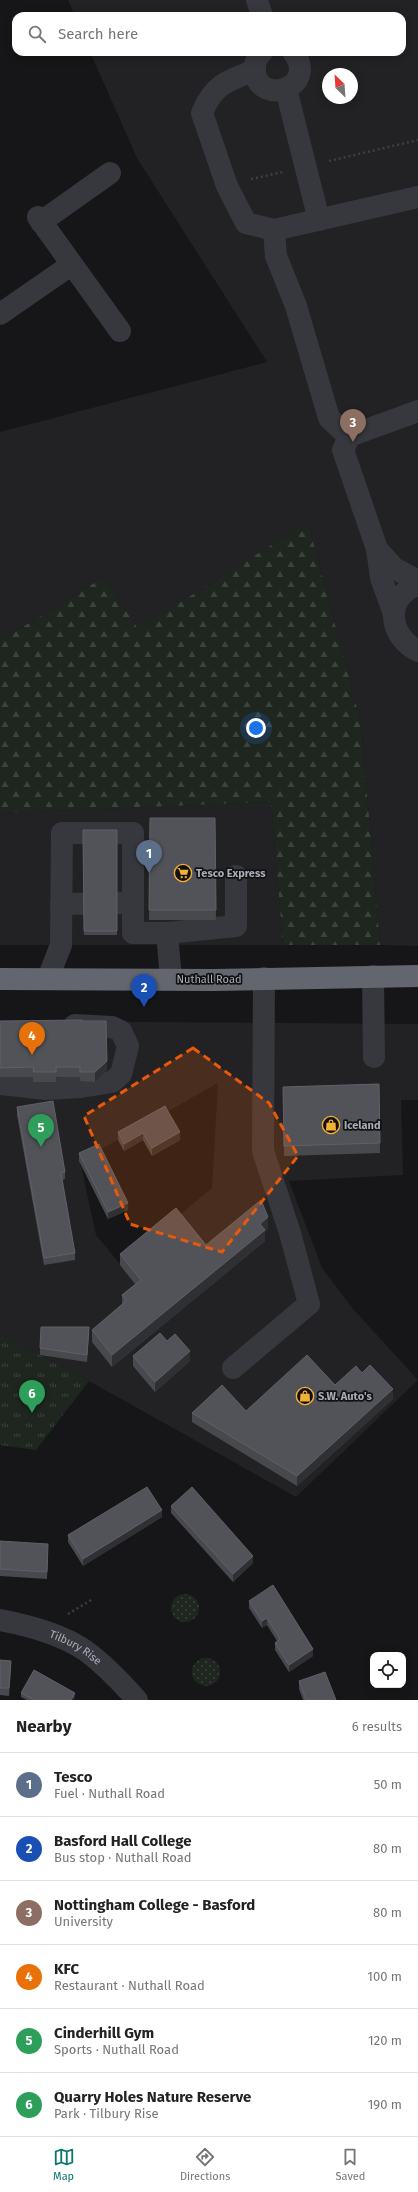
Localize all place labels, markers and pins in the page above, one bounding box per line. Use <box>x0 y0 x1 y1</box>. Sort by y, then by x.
pin: 3 <box>340 409 366 442</box>
pin: 1 <box>136 840 162 873</box>
supermarket icon: Tesco Express <box>173 863 193 883</box>
place label: Tesco Express <box>196 867 266 880</box>
pin: 2 <box>131 974 157 1007</box>
pin: 4 <box>19 1022 45 1055</box>
pin: 5 <box>28 1114 54 1147</box>
shop icon: Iceland <box>321 1115 341 1135</box>
place label: Iceland <box>344 1119 381 1132</box>
pin: 6 <box>19 1380 45 1413</box>
shop icon: S.W. Auto's <box>295 1386 315 1406</box>
place label: S.W. Auto's <box>318 1390 372 1403</box>

